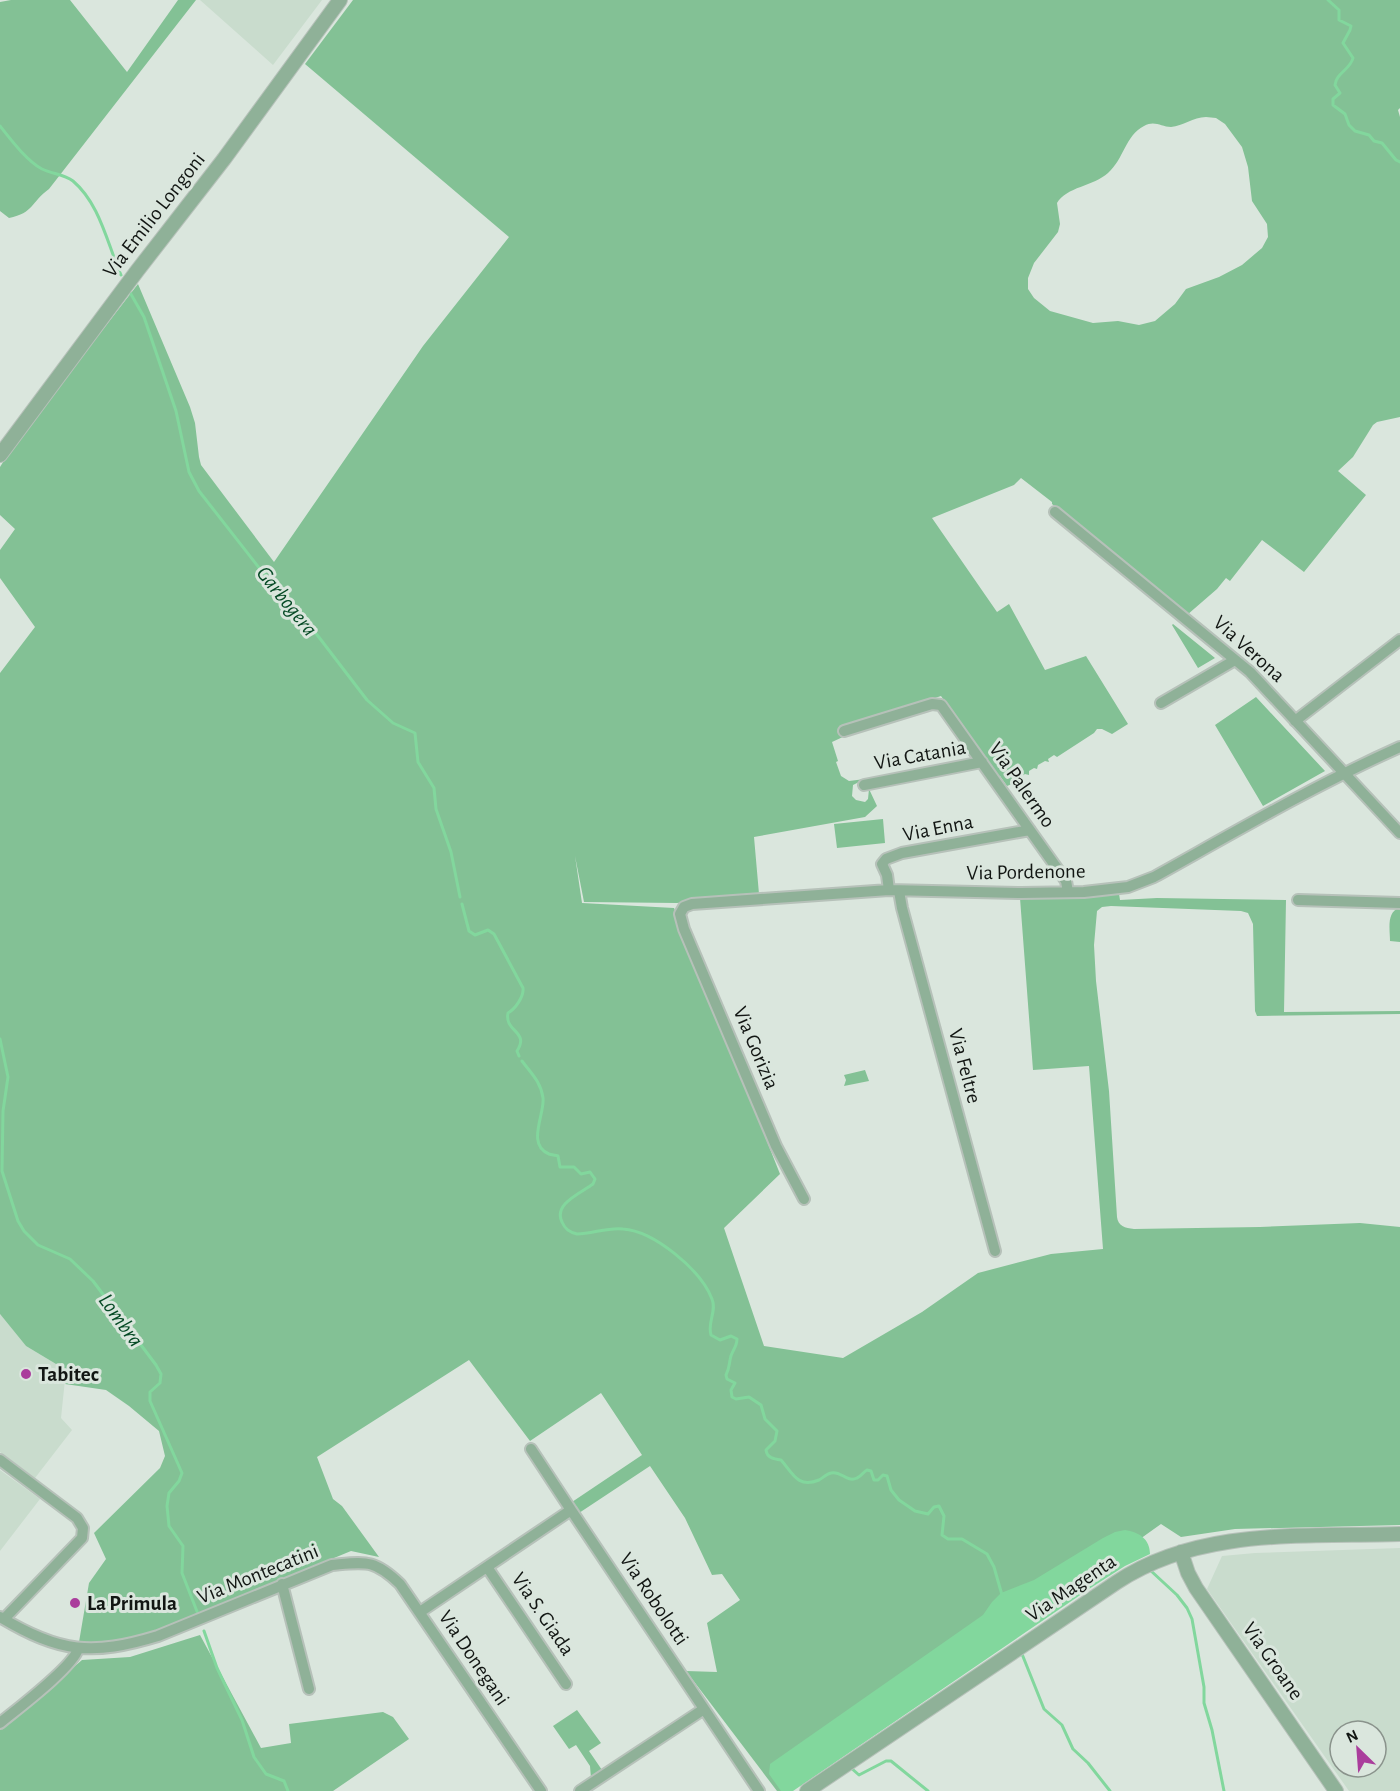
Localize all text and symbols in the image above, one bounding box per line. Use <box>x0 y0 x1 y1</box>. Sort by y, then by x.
street label: Via Emilio Longoni <box>99 149 209 281</box>
water label: Garbogera <box>252 562 322 640</box>
street label: Via Verona <box>1209 612 1289 686</box>
street label: Via Catania <box>873 737 968 773</box>
street label: Via Palermo <box>985 738 1059 832</box>
street label: Via Enna <box>901 811 975 845</box>
street label: Via Pordenone <box>966 860 1086 884</box>
street label: Via Gorizia <box>729 1004 783 1093</box>
street label: Via Feltre <box>945 1026 985 1106</box>
water label: Lombra <box>95 1289 147 1351</box>
place label: Tabitec <box>38 1364 99 1385</box>
marker: Tabitec <box>19 1367 33 1381</box>
street label: Via Montecatini <box>194 1540 322 1608</box>
street label: Via Robolotti <box>616 1549 692 1649</box>
street label: Via Magenta <box>1022 1550 1120 1626</box>
street label: Via S. Giada <box>508 1569 578 1659</box>
place label: La Primula <box>87 1593 177 1614</box>
marker: La Primula <box>68 1596 82 1610</box>
street label: Via Donegani <box>435 1607 513 1709</box>
street label: Via Groane <box>1239 1618 1307 1704</box>
north arrow <box>1328 1719 1388 1779</box>
text: N <box>1344 1727 1361 1746</box>

